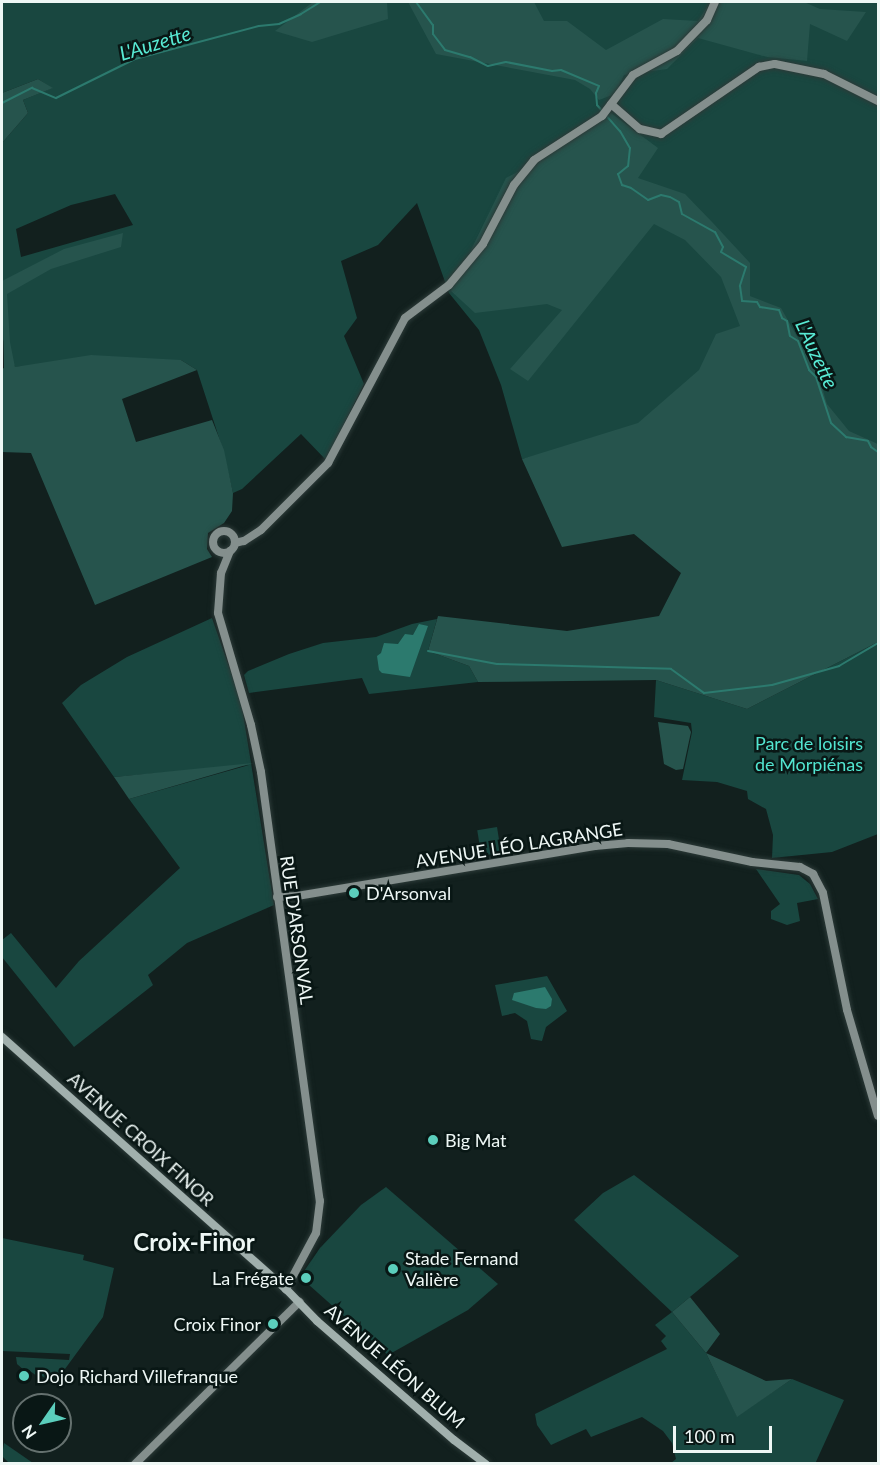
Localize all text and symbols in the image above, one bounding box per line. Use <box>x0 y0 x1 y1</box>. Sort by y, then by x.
water label: L'Auzette <box>116 21 194 65</box>
water label: L'Auzette <box>791 316 843 392</box>
park label: Parc de loisirs de Morpiénas <box>755 733 863 776</box>
street label: AVENUE LÉO LAGRANGE <box>414 818 624 872</box>
street label: RUE D'ARSONVAL <box>276 854 318 1006</box>
place label: D'Arsonval <box>366 882 451 904</box>
marker: D'Arsonval <box>347 886 361 900</box>
street label: AVENUE CROIX FINOR <box>63 1068 219 1210</box>
place label: Big Mat <box>445 1129 506 1151</box>
marker: Big Mat <box>426 1133 440 1147</box>
district label: Croix-Finor <box>133 1228 255 1256</box>
place label: Stade Fernand Valière <box>405 1248 519 1290</box>
marker: Stade Fernand Valière <box>386 1262 400 1276</box>
place label: La Frégate <box>212 1267 294 1289</box>
marker: La Frégate <box>299 1271 313 1285</box>
street label: AVENUE LÉON BLUM <box>321 1299 469 1433</box>
place label: Croix Finor <box>173 1313 261 1335</box>
marker: Croix Finor <box>266 1317 280 1331</box>
place label: Dojo Richard Villefranque <box>36 1365 239 1387</box>
marker: Dojo Richard Villefranque <box>17 1369 31 1383</box>
north arrow <box>12 1393 72 1453</box>
scale bar <box>676 1414 775 1452</box>
text: N <box>17 1422 40 1443</box>
text: 100 m <box>684 1425 735 1447</box>

